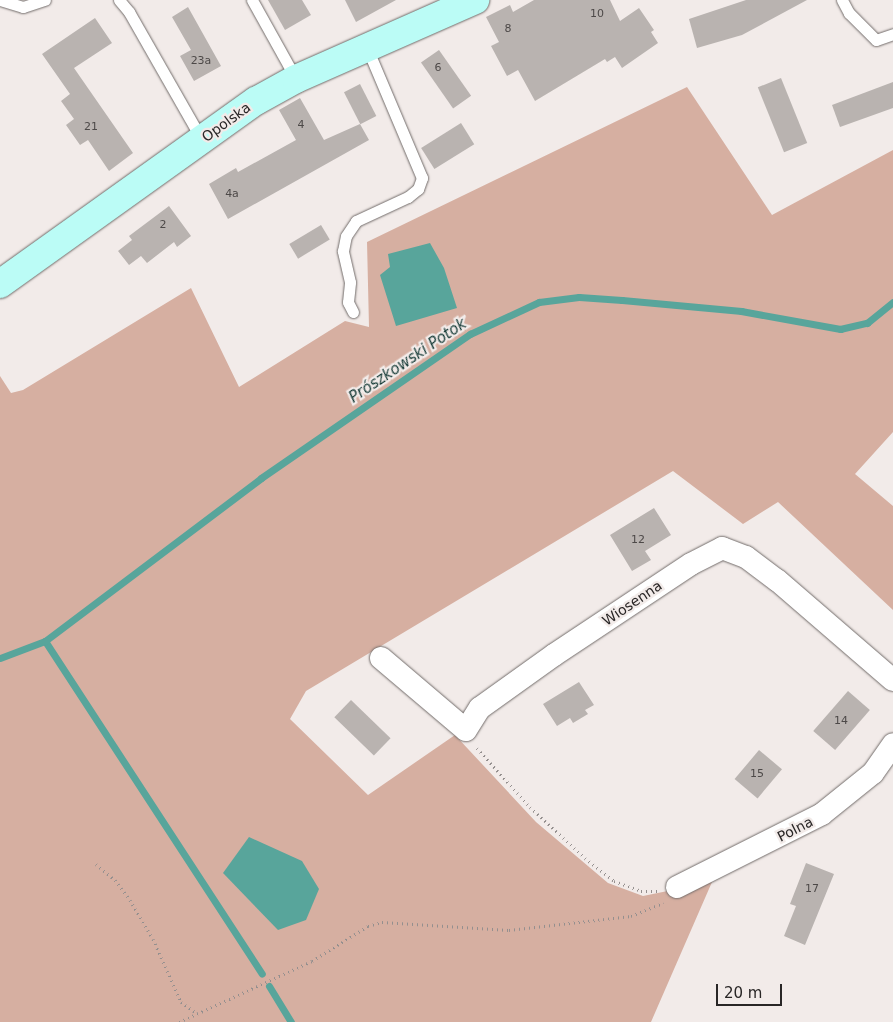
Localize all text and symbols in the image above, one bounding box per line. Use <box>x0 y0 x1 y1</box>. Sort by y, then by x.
house number: 10 <box>590 7 604 21</box>
house number: 8 <box>505 22 511 36</box>
house number: 23a <box>191 54 211 68</box>
house number: 6 <box>435 61 441 75</box>
street label: Opolska <box>198 99 254 145</box>
house number: 4 <box>298 118 304 132</box>
house number: 21 <box>84 120 98 134</box>
house number: 4a <box>225 187 239 201</box>
house number: 2 <box>160 218 166 232</box>
water label: Prószkowski Potok <box>346 315 470 407</box>
house number: 12 <box>631 533 645 547</box>
street label: Wiosenna <box>599 577 665 629</box>
house number: 14 <box>834 714 848 728</box>
house number: 15 <box>750 767 764 781</box>
street label: Polna <box>774 813 816 845</box>
house number: 17 <box>805 882 819 896</box>
scale bar <box>718 974 784 1006</box>
text: 20 m <box>724 984 762 1002</box>

